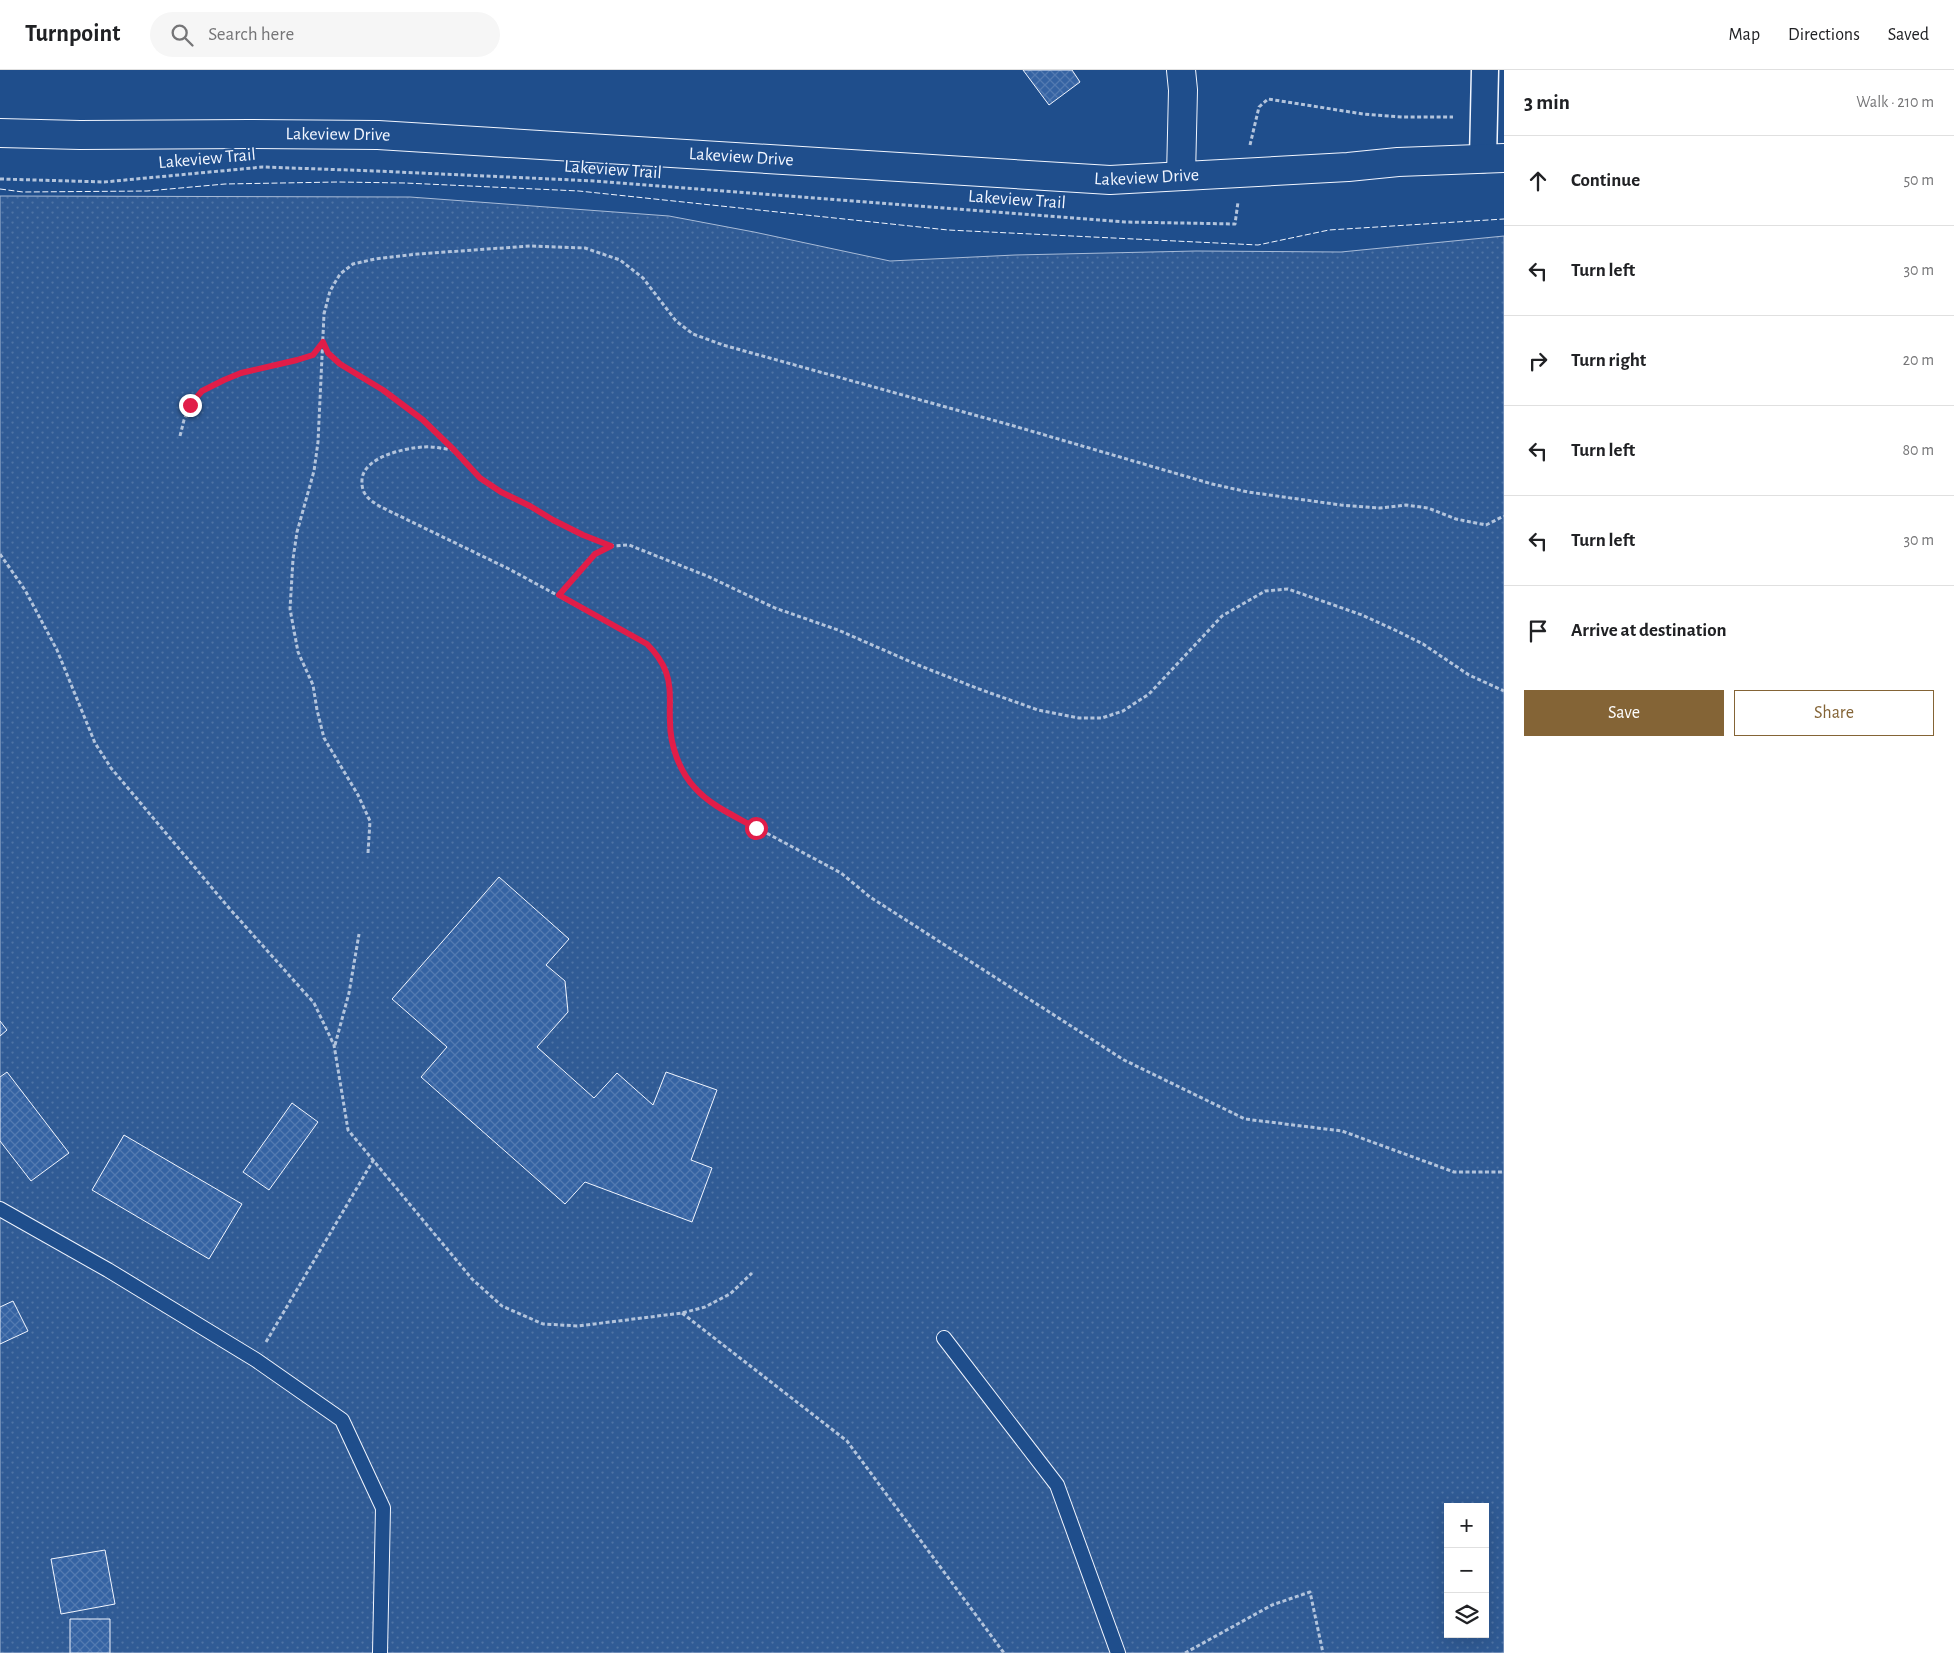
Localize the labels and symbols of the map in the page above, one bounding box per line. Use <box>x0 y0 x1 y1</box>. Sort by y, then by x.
street label: Lakeview Drive <box>285 125 391 145</box>
street label: Lakeview Drive <box>688 145 794 170</box>
street label: Lakeview Trail <box>157 146 257 172</box>
street label: Lakeview Trail <box>564 158 662 182</box>
street label: Lakeview Drive <box>1094 166 1199 189</box>
street label: Lakeview Trail <box>968 188 1066 212</box>
route end <box>179 394 202 417</box>
route start <box>745 817 768 840</box>

